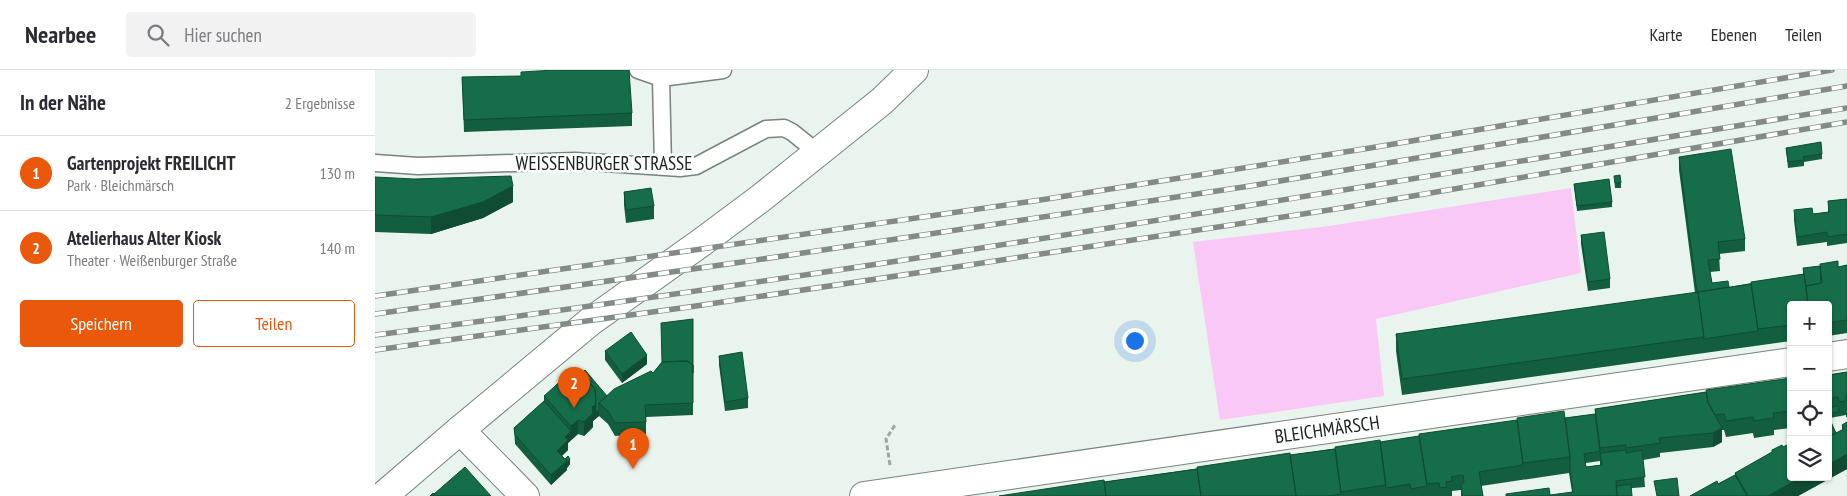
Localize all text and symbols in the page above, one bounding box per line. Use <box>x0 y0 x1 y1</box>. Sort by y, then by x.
search box <box>126 12 476 57</box>
text: Nearbee <box>25 19 96 50</box>
icon: search <box>144 21 172 49</box>
text: Hier suchen <box>184 23 262 47</box>
text: Karte <box>1649 23 1683 46</box>
text: Ebenen <box>1711 23 1757 46</box>
text: Teilen <box>1785 23 1822 46</box>
text: In der Nähe <box>20 89 106 116</box>
text: 2 Ergebnisse <box>285 93 355 113</box>
text: Gartenprojekt FREILICHT <box>67 151 235 175</box>
street label: WEISSENBURGER STRASSE <box>516 151 692 175</box>
text: 1 <box>32 163 40 183</box>
text: 130 m <box>320 163 355 183</box>
text: Park · Bleichmärsch <box>67 175 174 195</box>
text: Atelierhaus Alter Kiosk <box>67 226 221 250</box>
text: 2 <box>32 238 40 258</box>
text: 140 m <box>320 238 355 258</box>
text: Theater · Weißenburger Straße <box>67 250 237 270</box>
button: Speichern <box>20 300 183 347</box>
button: Teilen <box>193 300 355 347</box>
map controls <box>1787 301 1832 481</box>
button: + <box>1787 301 1832 346</box>
your location <box>1122 328 1148 354</box>
button: − <box>1787 346 1832 391</box>
pin: 2 <box>558 367 590 408</box>
button: locate <box>1787 391 1832 436</box>
street label: BLEICHMÄRSCH <box>1273 410 1381 448</box>
pin: 1 <box>617 428 649 469</box>
button: layers <box>1787 436 1832 481</box>

